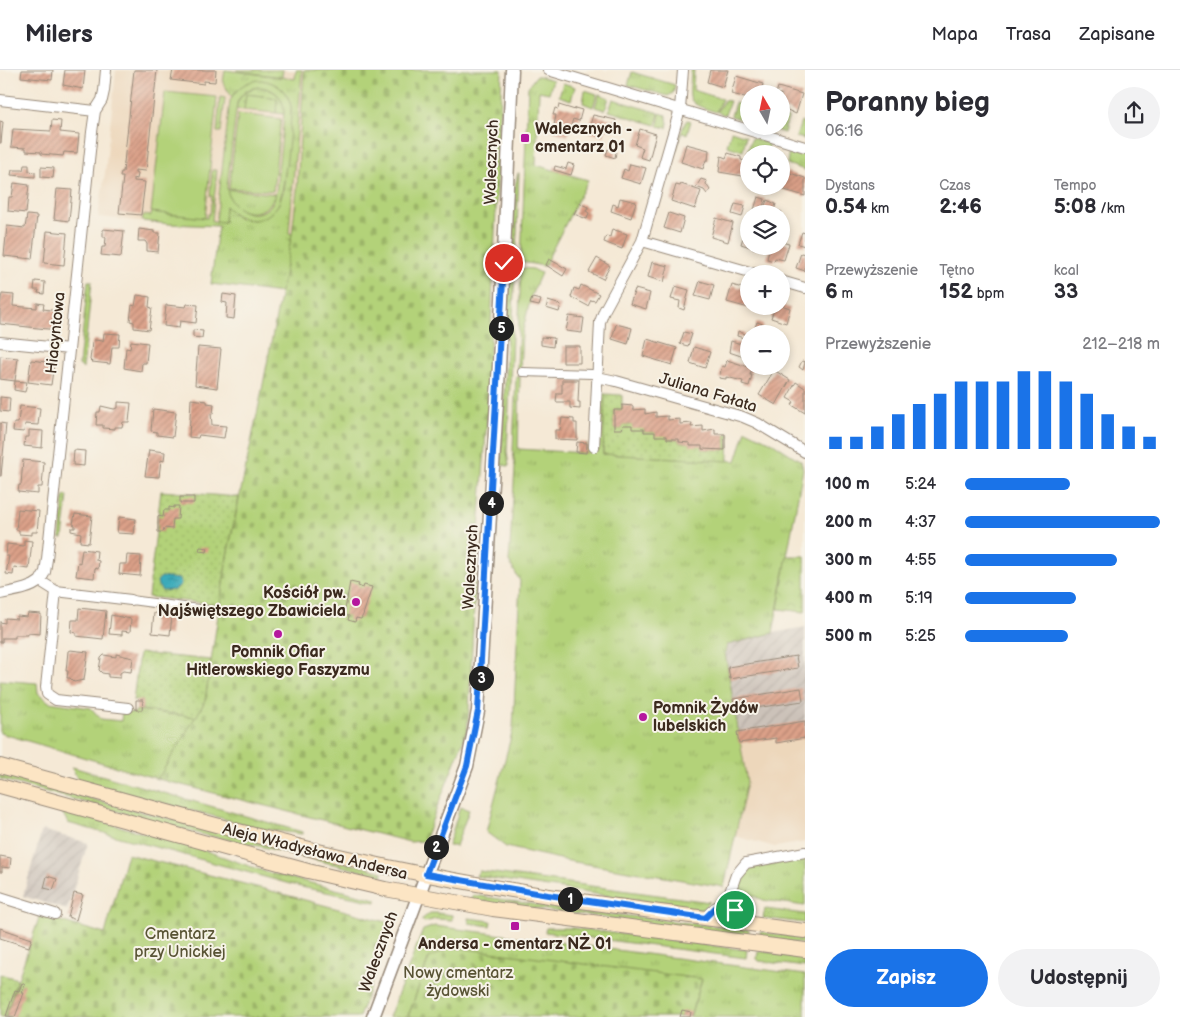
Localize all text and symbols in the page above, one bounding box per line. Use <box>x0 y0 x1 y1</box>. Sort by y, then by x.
text: Milers <box>25 20 93 49</box>
text: Mapa <box>931 24 978 45</box>
text: Trasa <box>1006 24 1051 45</box>
text: Zapisane <box>1079 24 1155 45</box>
north arrow <box>740 85 790 135</box>
map controls <box>740 85 790 375</box>
text: Poranny bieg <box>825 86 990 119</box>
button: share <box>1108 87 1160 139</box>
street label: Walecznych <box>481 119 503 205</box>
place label: Walecznych - cmentarz 01 <box>535 120 632 157</box>
text: 06:16 <box>825 122 863 141</box>
marker: Walecznych - cmentarz 01 <box>519 132 531 144</box>
button: locate <box>740 145 790 195</box>
text: Dystans <box>825 177 875 194</box>
text: Czas <box>939 177 971 194</box>
text: Tempo <box>1054 177 1097 194</box>
text: 0.54 <box>825 194 867 219</box>
text: 2:46 <box>939 194 982 219</box>
text: 5:08 <box>1054 194 1097 219</box>
text: km <box>867 200 889 217</box>
text: /km <box>1097 200 1125 217</box>
button: layers <box>740 205 790 255</box>
pin <box>483 242 525 284</box>
icon: check <box>490 249 518 277</box>
text: Przewyższenie <box>825 262 918 279</box>
text: Tętno <box>939 262 975 279</box>
text: kcal <box>1054 262 1079 279</box>
button: + <box>740 265 790 315</box>
text: 6 <box>825 279 838 304</box>
text: 152 <box>939 279 973 304</box>
text: 33 <box>1054 279 1078 304</box>
text: m <box>838 285 853 302</box>
text: bpm <box>973 285 1004 302</box>
street label: Hiacyntowa <box>42 291 70 375</box>
pin: 5 <box>488 316 514 340</box>
text: 5 <box>497 320 506 337</box>
button: − <box>740 325 790 375</box>
text: Przewyższenie <box>825 335 931 354</box>
text: 212–218 m <box>1082 335 1160 354</box>
street label: Juliana Fałata <box>657 369 759 417</box>
text: 100 m <box>825 475 870 494</box>
text: 5:24 <box>905 475 936 494</box>
pin: 4 <box>478 490 504 516</box>
text: 4 <box>487 495 496 512</box>
text: 200 m <box>825 513 872 532</box>
text: 4:37 <box>905 513 936 532</box>
street label: Walecznych <box>459 524 483 610</box>
text: 300 m <box>825 551 872 570</box>
text: 4:55 <box>905 551 936 570</box>
place label: Kościół pw. Najświętszego Zbawiciela <box>158 584 346 621</box>
text: 400 m <box>825 589 872 608</box>
text: 5:19 <box>905 589 933 608</box>
marker: Kościół pw. Najświętszego Zbawiciela <box>350 596 362 608</box>
text: 500 m <box>825 627 872 646</box>
text: 5:25 <box>905 627 936 646</box>
marker: Pomnik Ofiar Hitlerowskiego Faszyzmu <box>272 628 284 640</box>
place label: Pomnik Ofiar Hitlerowskiego Faszyzmu <box>186 643 370 680</box>
pin: 3 <box>468 666 494 690</box>
text: 3 <box>477 670 486 687</box>
place label: Pomnik Żydów lubelskich <box>653 696 759 736</box>
marker: Pomnik Żydów lubelskich <box>637 711 649 723</box>
street label: Aleja Władysława Andersa <box>220 820 410 884</box>
pin: 2 <box>424 834 448 860</box>
text: 2 <box>432 839 441 856</box>
pin: 1 <box>558 886 582 912</box>
pin <box>714 889 756 931</box>
text: 1 <box>568 891 573 908</box>
icon: arrive <box>721 896 749 924</box>
street label: Walecznych <box>356 909 403 995</box>
marker: Andersa - cmentarz NŻ 01 <box>509 920 521 932</box>
park label: Cmentarz przy Unickiej <box>134 925 226 962</box>
place label: Andersa - cmentarz NŻ 01 <box>417 932 612 954</box>
button: Zapisz <box>825 949 988 1007</box>
button: Udostępnij <box>998 949 1160 1007</box>
park label: Nowy cmentarz żydowski <box>403 964 513 1001</box>

